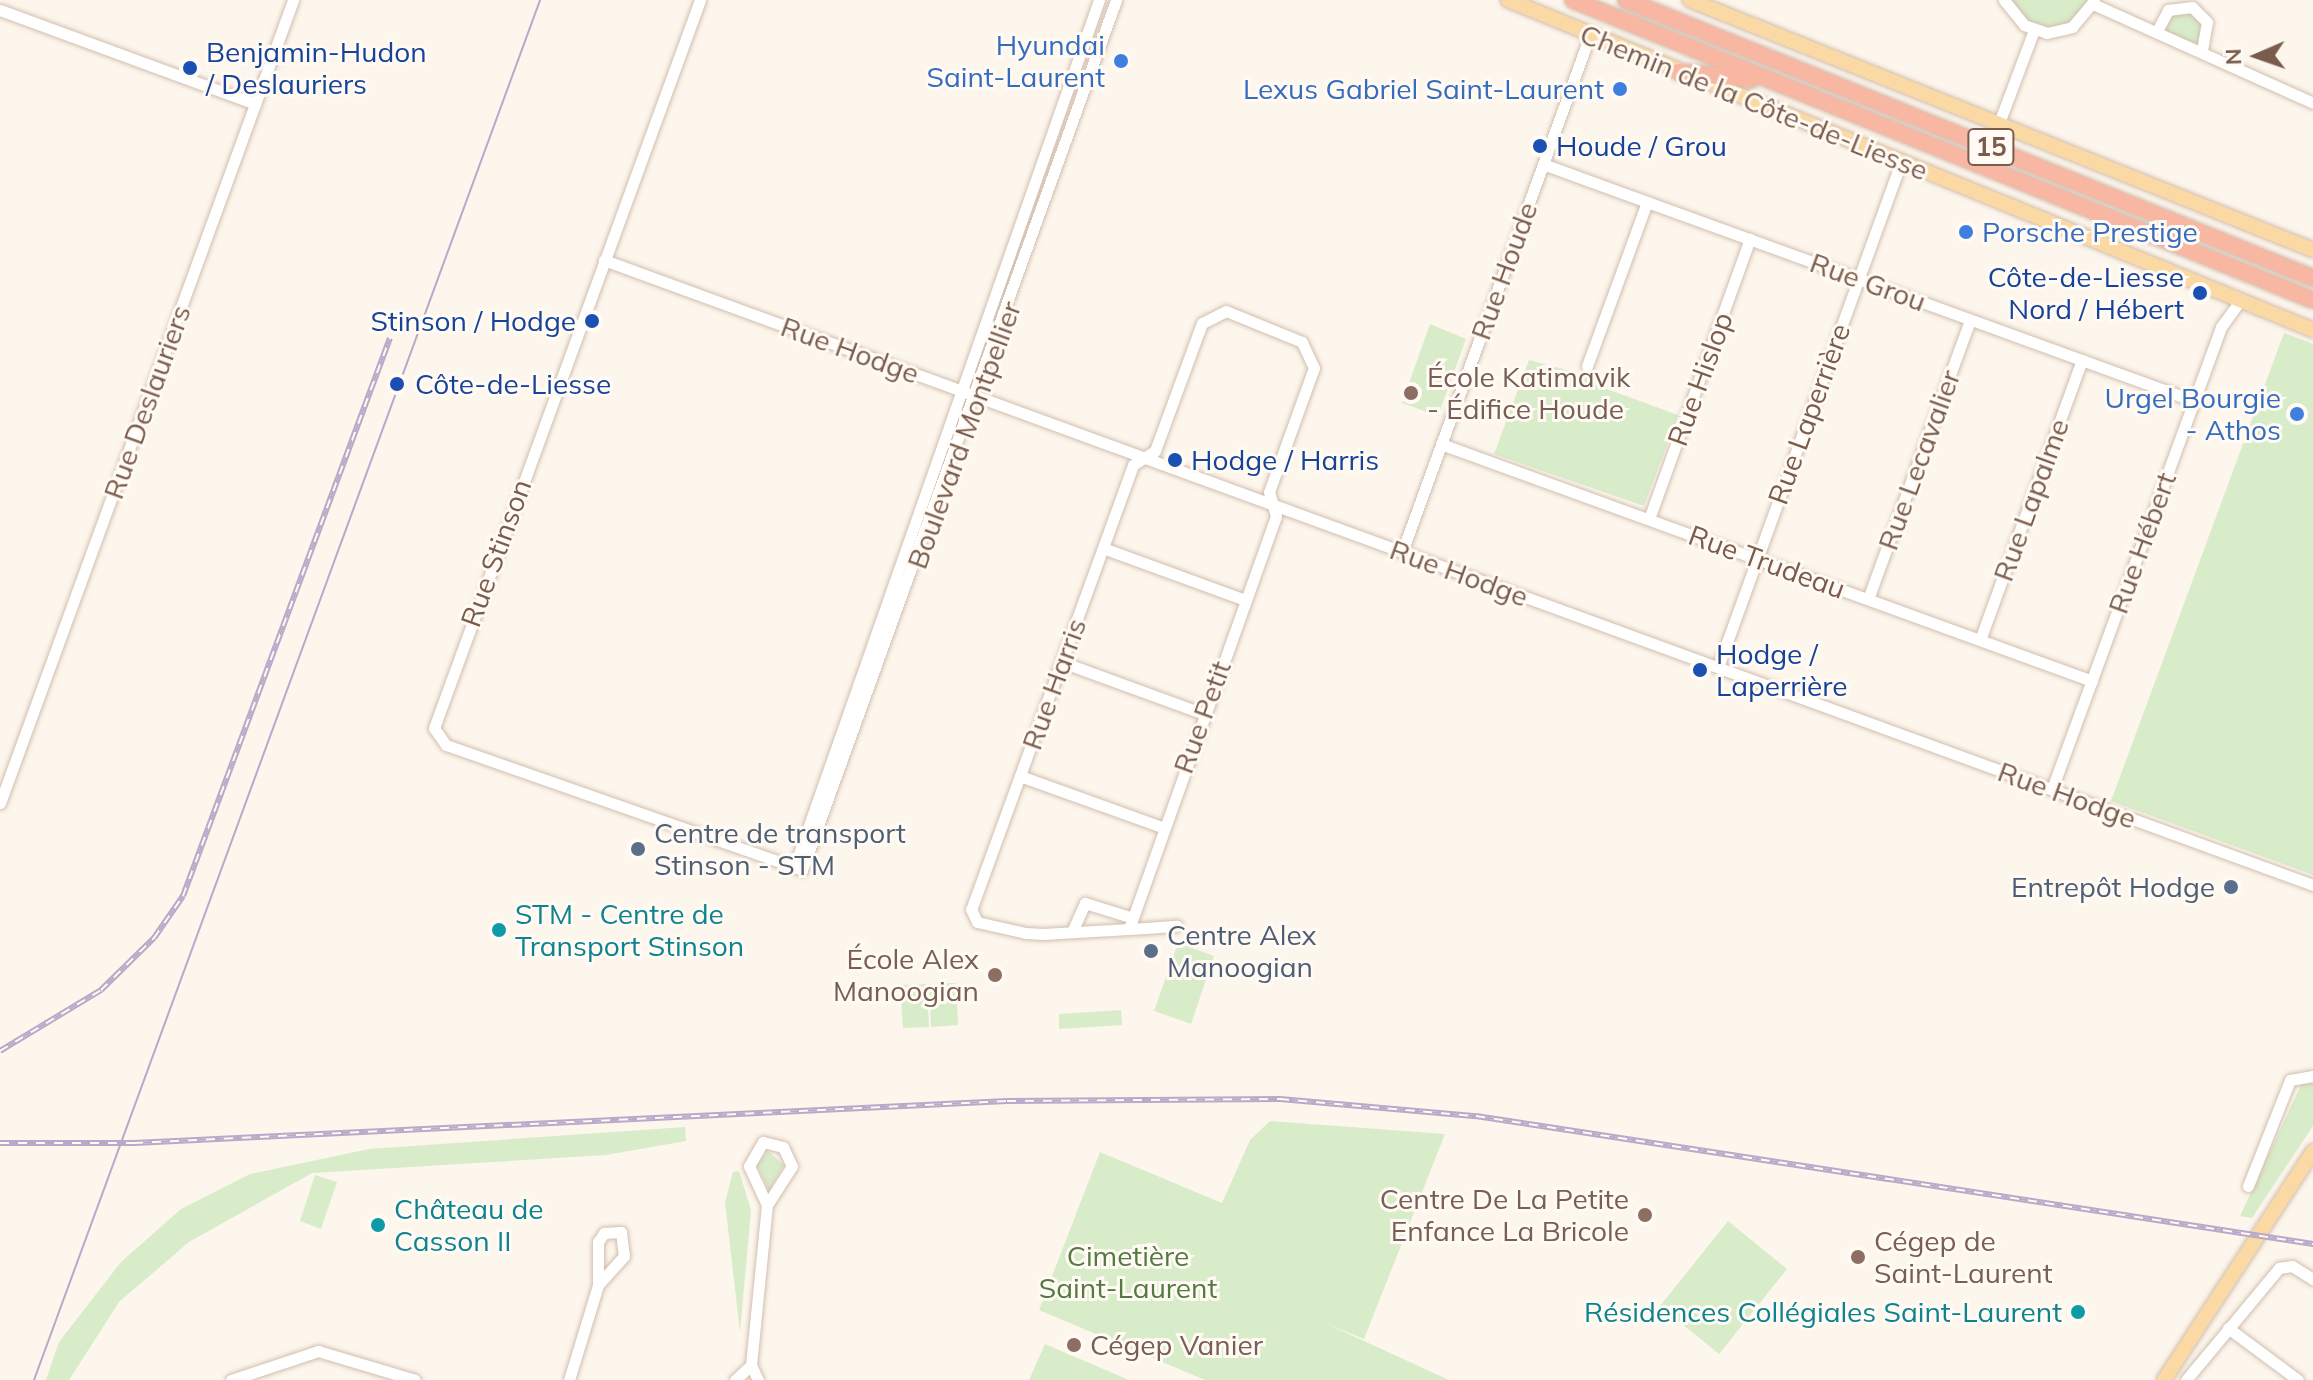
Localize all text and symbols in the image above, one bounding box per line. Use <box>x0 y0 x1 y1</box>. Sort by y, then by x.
north arrow <box>2217 16 2297 96</box>
street label: Chemin de la Côte-de-Liesse <box>1575 17 1933 187</box>
place label: Hyundai Saint-Laurent <box>927 28 1105 94</box>
place label: Benjamin-Hudon / Deslauriers <box>206 35 427 101</box>
text: N <box>2219 48 2247 66</box>
marker: Hyundai Saint-Laurent <box>1112 52 1130 70</box>
marker: Benjamin-Hudon / Deslauriers <box>181 59 199 77</box>
place label: Lexus Gabriel Saint-Laurent <box>1243 72 1604 106</box>
marker: Lexus Gabriel Saint-Laurent <box>1611 80 1629 98</box>
road number: 15 <box>1967 125 2015 169</box>
place label: Houde / Grou <box>1556 129 1727 163</box>
marker: Houde / Grou <box>1531 137 1549 155</box>
street label: Rue Houde <box>1464 198 1544 344</box>
place label: Porsche Prestige <box>1982 215 2198 249</box>
marker: Porsche Prestige <box>1957 223 1975 241</box>
street label: Rue Grou <box>1806 246 1930 318</box>
place label: Côte-de-Liesse Nord / Hébert <box>1988 260 2184 326</box>
marker: Côte-de-Liesse Nord / Hébert <box>2191 284 2209 302</box>
street label: Boulevard Montpellier <box>900 297 1028 573</box>
street label: Rue Deslauriers <box>96 301 198 503</box>
place label: Stinson / Hodge <box>370 304 576 338</box>
street label: Rue Hislop <box>1660 308 1740 450</box>
street label: Rue Hodge <box>776 310 924 390</box>
marker: Stinson / Hodge <box>583 312 601 330</box>
street label: Rue Laperrière <box>1761 319 1857 509</box>
place label: École Katimavik - Édifice Houde <box>1427 360 1630 426</box>
street label: Rue Lecavalier <box>1871 365 1967 555</box>
place label: Côte-de-Liesse <box>415 367 611 401</box>
marker: Côte-de-Liesse <box>386 373 408 395</box>
place label: Urgel Bourgie - Athos <box>2105 381 2281 447</box>
marker: École Katimavik - Édifice Houde <box>1402 384 1420 402</box>
marker: Urgel Bourgie - Athos <box>2288 405 2306 423</box>
street label: Rue Lapalme <box>1986 414 2076 586</box>
place label: Hodge / Harris <box>1191 443 1379 477</box>
marker: Hodge / Harris <box>1166 451 1184 469</box>
street label: Rue Hébert <box>2101 468 2183 618</box>
street label: Rue Stinson <box>454 475 538 631</box>
street label: Rue Trudeau <box>1684 518 1850 606</box>
street label: Rue Hodge <box>1385 533 1533 613</box>
street label: Rue Harris <box>1015 614 1093 754</box>
place label: Hodge / Laperrière <box>1716 637 1848 703</box>
street label: Rue Petit <box>1166 656 1238 778</box>
marker: Hodge / Laperrière <box>1691 661 1709 679</box>
street label: Rue Hodge <box>1993 755 2141 835</box>
place label: Centre de transport Stinson - STM <box>654 816 906 882</box>
marker: Centre de transport Stinson - STM <box>629 840 647 858</box>
place label: Entrepôt Hodge <box>2011 870 2215 904</box>
marker: Entrepôt Hodge <box>2222 878 2240 896</box>
place label: STM - Centre de Transport Stinson <box>515 897 744 963</box>
place label: Centre Alex Manoogian <box>1167 918 1316 984</box>
marker: STM - Centre de Transport Stinson <box>490 921 508 939</box>
place label: École Alex Manoogian <box>833 942 979 1008</box>
marker: Centre Alex Manoogian <box>1142 942 1160 960</box>
marker: École Alex Manoogian <box>986 966 1004 984</box>
place label: Centre De La Petite Enfance La Bricole <box>1380 1182 1629 1248</box>
place label: Château de Casson II <box>394 1192 544 1258</box>
marker: Centre De La Petite Enfance La Bricole <box>1636 1206 1654 1224</box>
marker: Château de Casson II <box>369 1216 387 1234</box>
place label: Cégep de Saint-Laurent <box>1874 1224 2052 1290</box>
park label: Cimetière Saint-Laurent <box>1039 1239 1217 1305</box>
marker: Cégep de Saint-Laurent <box>1849 1248 1867 1266</box>
place label: Résidences Collégiales Saint-Laurent <box>1584 1295 2062 1329</box>
marker: Résidences Collégiales Saint-Laurent <box>2069 1303 2087 1321</box>
place label: Cégep Vanier <box>1090 1328 1263 1362</box>
marker: Cégep Vanier <box>1065 1336 1083 1354</box>

